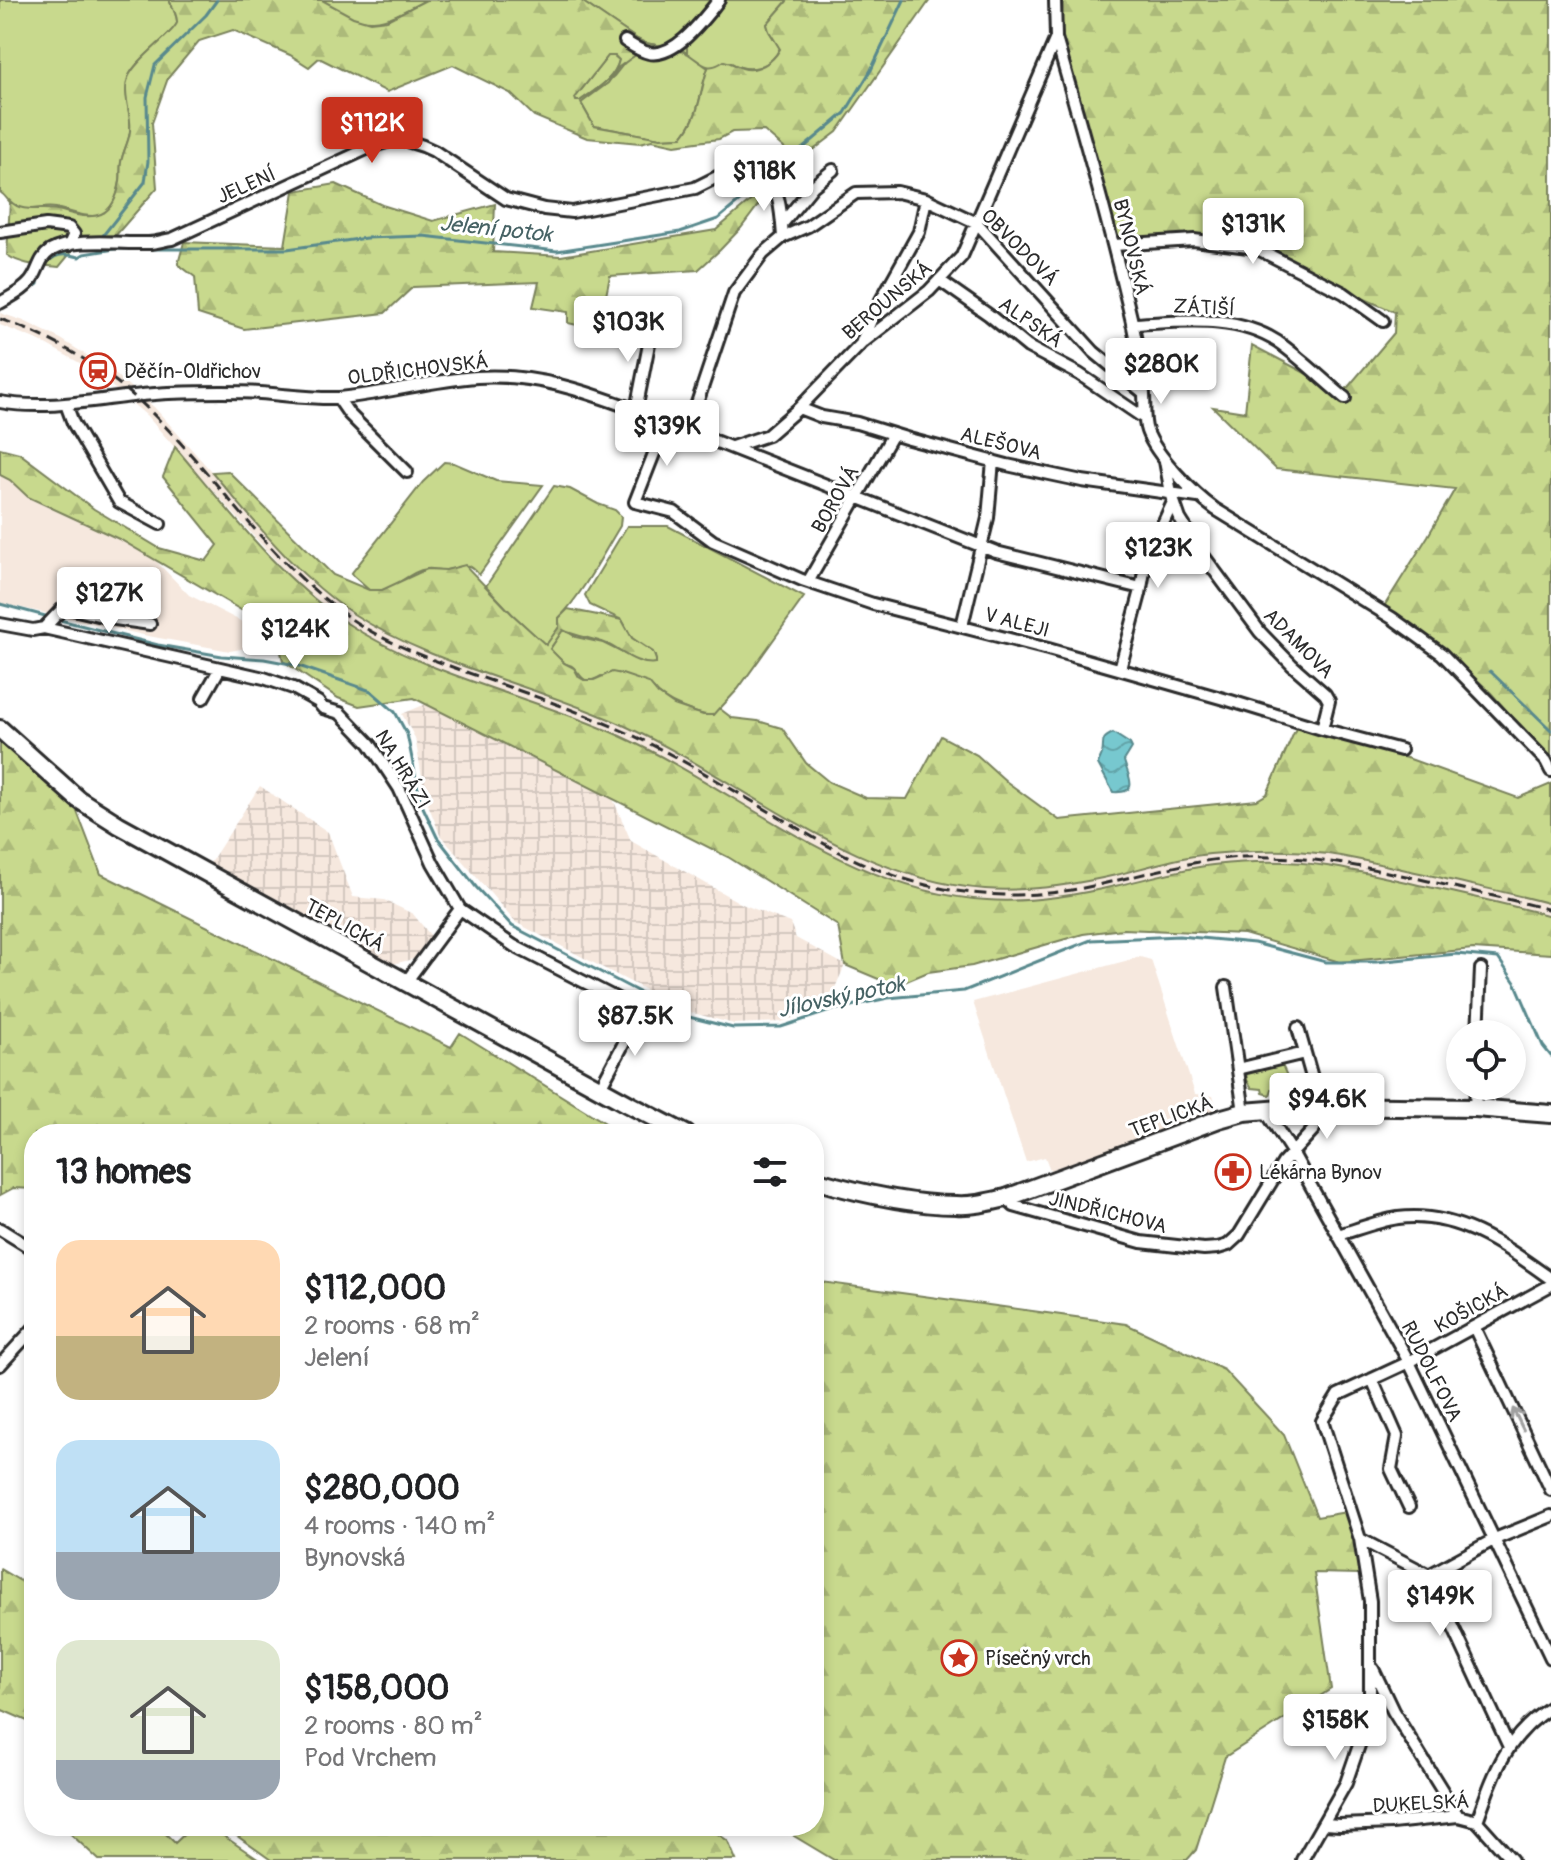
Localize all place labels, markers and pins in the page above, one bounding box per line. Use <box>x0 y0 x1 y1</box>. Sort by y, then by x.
pin: $112K <box>316 97 428 165</box>
pin: $118K <box>708 145 820 213</box>
pin: $131K <box>1197 198 1309 266</box>
pin: $103K <box>572 296 684 364</box>
pin: $280K <box>1105 338 1217 406</box>
station icon: Děčín-Oldřichov <box>79 352 117 390</box>
place label: Děčín-Oldřichov <box>124 359 261 384</box>
pin: $139K <box>611 400 723 468</box>
pin: $123K <box>1102 522 1214 590</box>
pin: $127K <box>53 567 165 635</box>
pin: $124K <box>239 603 351 671</box>
pin: $87.5K <box>570 990 700 1058</box>
pin: $94.6K <box>1262 1073 1392 1141</box>
pharmacy icon: Lékárna Bynov <box>1214 1153 1252 1191</box>
place label: Lékárna Bynov <box>1259 1160 1382 1185</box>
pin: $149K <box>1384 1570 1496 1638</box>
place icon: Písečný vrch <box>940 1639 978 1677</box>
place label: Písečný vrch <box>985 1646 1091 1671</box>
pin: $158K <box>1279 1694 1391 1762</box>

